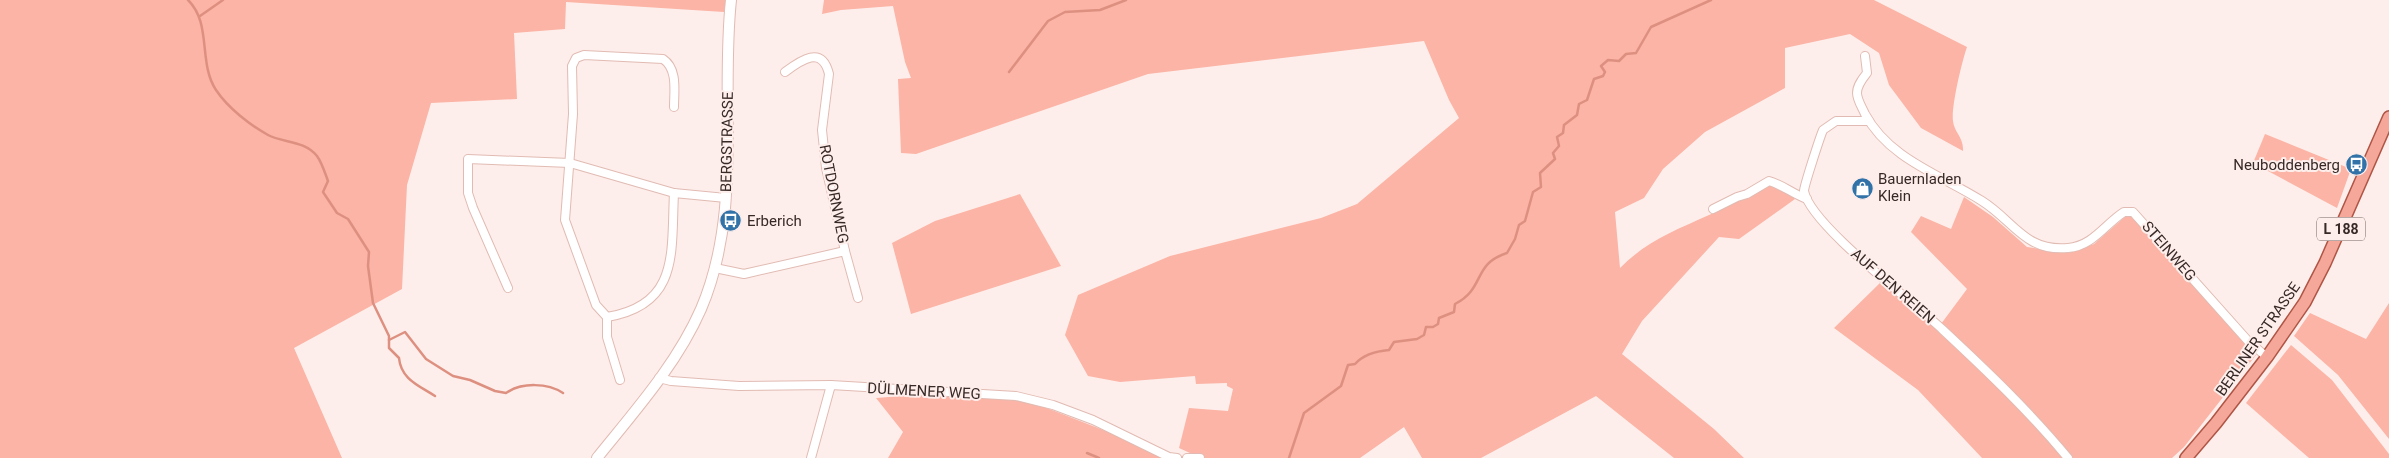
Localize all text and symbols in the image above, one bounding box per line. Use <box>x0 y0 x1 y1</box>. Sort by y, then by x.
street label: BERGSTRASSE <box>717 91 737 192</box>
street label: ROTDORNWEG <box>816 143 852 245</box>
bus stop icon: Neuboddenberg <box>2344 153 2368 177</box>
place label: Neuboddenberg <box>2233 156 2340 174</box>
place label: Bauernladen Klein <box>1878 170 1962 205</box>
shop icon: Bauernladen Klein <box>1850 176 1874 200</box>
bus stop icon: Erberich <box>719 209 743 233</box>
place label: Erberich <box>747 212 802 230</box>
street label: STEINWEG <box>2138 217 2200 285</box>
road number: L 188 <box>2317 218 2365 240</box>
street label: AUF DEN REIEN <box>1847 245 1939 327</box>
street label: BERLINER STRASSE <box>2212 278 2304 399</box>
street label: DÜLMENER WEG <box>867 379 981 403</box>

